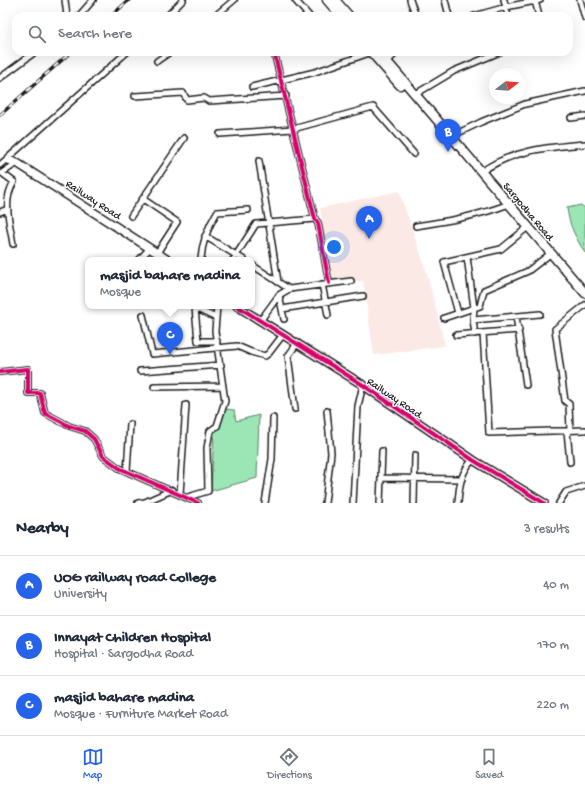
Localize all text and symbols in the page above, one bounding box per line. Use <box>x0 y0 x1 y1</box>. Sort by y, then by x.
search box <box>12 12 573 56</box>
icon: search <box>26 23 48 45</box>
text: Search here <box>58 25 132 43</box>
north arrow <box>489 68 525 104</box>
pin: B <box>435 119 461 152</box>
street label: Railway Road <box>63 178 124 224</box>
street label: Sargodha Road <box>500 181 556 245</box>
pin: A <box>356 206 382 239</box>
your location <box>324 237 344 257</box>
popup <box>85 257 255 309</box>
text: masjid bahare madina <box>100 267 240 285</box>
text: Mosque <box>100 285 141 300</box>
pin: C <box>157 322 183 355</box>
street label: Railway Road <box>364 376 425 422</box>
text: Nearby <box>16 519 69 539</box>
text: 3 results <box>524 522 569 537</box>
text: UOG railway road College <box>54 569 216 587</box>
text: A <box>25 578 33 593</box>
text: 40 m <box>543 578 569 593</box>
text: University <box>54 587 107 602</box>
text: Innayat Children Hospital <box>54 629 211 647</box>
text: B <box>26 638 32 653</box>
text: 170 m <box>537 638 569 653</box>
text: Hospital · Sargodha Road <box>54 647 193 662</box>
text: masjid bahare madina <box>54 689 194 707</box>
text: C <box>25 698 33 713</box>
text: 220 m <box>537 698 569 713</box>
text: Mosque · Furniture Market Road <box>54 707 228 722</box>
tab: Map <box>82 746 104 782</box>
tab: Directions <box>267 746 312 782</box>
tab: Saved <box>475 746 503 782</box>

